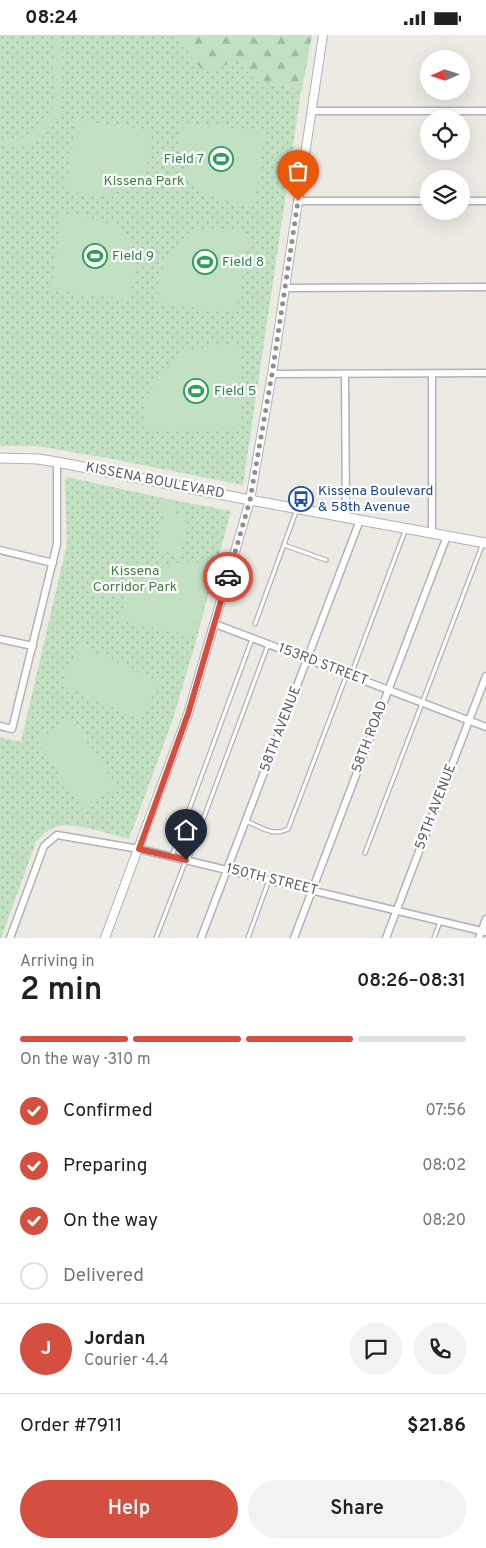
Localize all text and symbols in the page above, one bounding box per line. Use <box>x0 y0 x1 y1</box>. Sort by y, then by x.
text: 08:24 <box>25 6 78 30</box>
north arrow <box>420 50 470 100</box>
map controls <box>420 50 470 220</box>
button: locate <box>420 110 470 160</box>
sports icon: Field 7 <box>208 146 234 172</box>
pin <box>277 150 319 201</box>
place label: Field 7 <box>163 151 204 168</box>
icon: bag <box>284 157 312 185</box>
button: layers <box>420 170 470 220</box>
park label: Kissena Park <box>104 173 184 190</box>
sports icon: Field 9 <box>82 243 108 269</box>
place label: Field 9 <box>112 248 154 265</box>
sports icon: Field 8 <box>192 249 218 275</box>
place label: Field 8 <box>222 254 264 271</box>
sports icon: Field 5 <box>183 378 209 404</box>
place label: Field 5 <box>214 383 256 400</box>
street label: KISSENA BOULEVARD <box>84 459 226 503</box>
place label: Kissena Boulevard & 58th Avenue <box>318 483 433 516</box>
bus stop icon: Kissena Boulevard & 58th Avenue <box>288 486 314 512</box>
courier <box>203 552 253 602</box>
park label: Kissena Corridor Park <box>93 563 177 596</box>
icon: car <box>214 563 242 591</box>
street label: 153RD STREET <box>276 640 370 690</box>
street label: 58TH AVENUE <box>257 684 305 774</box>
street label: 58TH ROAD <box>348 699 392 775</box>
street label: 59TH AVENUE <box>412 762 460 852</box>
pin <box>165 809 207 860</box>
icon: home <box>172 816 200 844</box>
street label: 150TH STREET <box>224 860 320 900</box>
text: Arriving in <box>20 952 95 972</box>
text: 08:26–08:31 <box>357 969 466 993</box>
text: 2 min <box>20 971 102 1011</box>
text: On the way · 310 m <box>20 1050 151 1070</box>
icon: check <box>20 1097 48 1125</box>
text: Confirmed <box>63 1099 153 1123</box>
text: 07:56 <box>425 1101 466 1121</box>
icon: check <box>20 1152 48 1180</box>
text: Preparing <box>63 1154 147 1178</box>
text: 08:02 <box>422 1156 466 1176</box>
icon: check <box>20 1207 48 1235</box>
text: On the way <box>63 1209 158 1233</box>
text: 08:20 <box>422 1211 466 1231</box>
text: Delivered <box>63 1264 144 1288</box>
button: chat <box>350 1323 402 1375</box>
button: phone <box>414 1323 466 1375</box>
text: Jordan <box>84 1327 146 1351</box>
text: J <box>41 1337 51 1361</box>
text: Courier · 4.4 <box>84 1351 169 1371</box>
text: Order #7911 <box>20 1414 122 1438</box>
text: $21.86 <box>407 1414 466 1438</box>
button: Help <box>20 1480 238 1538</box>
button: Share <box>248 1480 466 1538</box>

